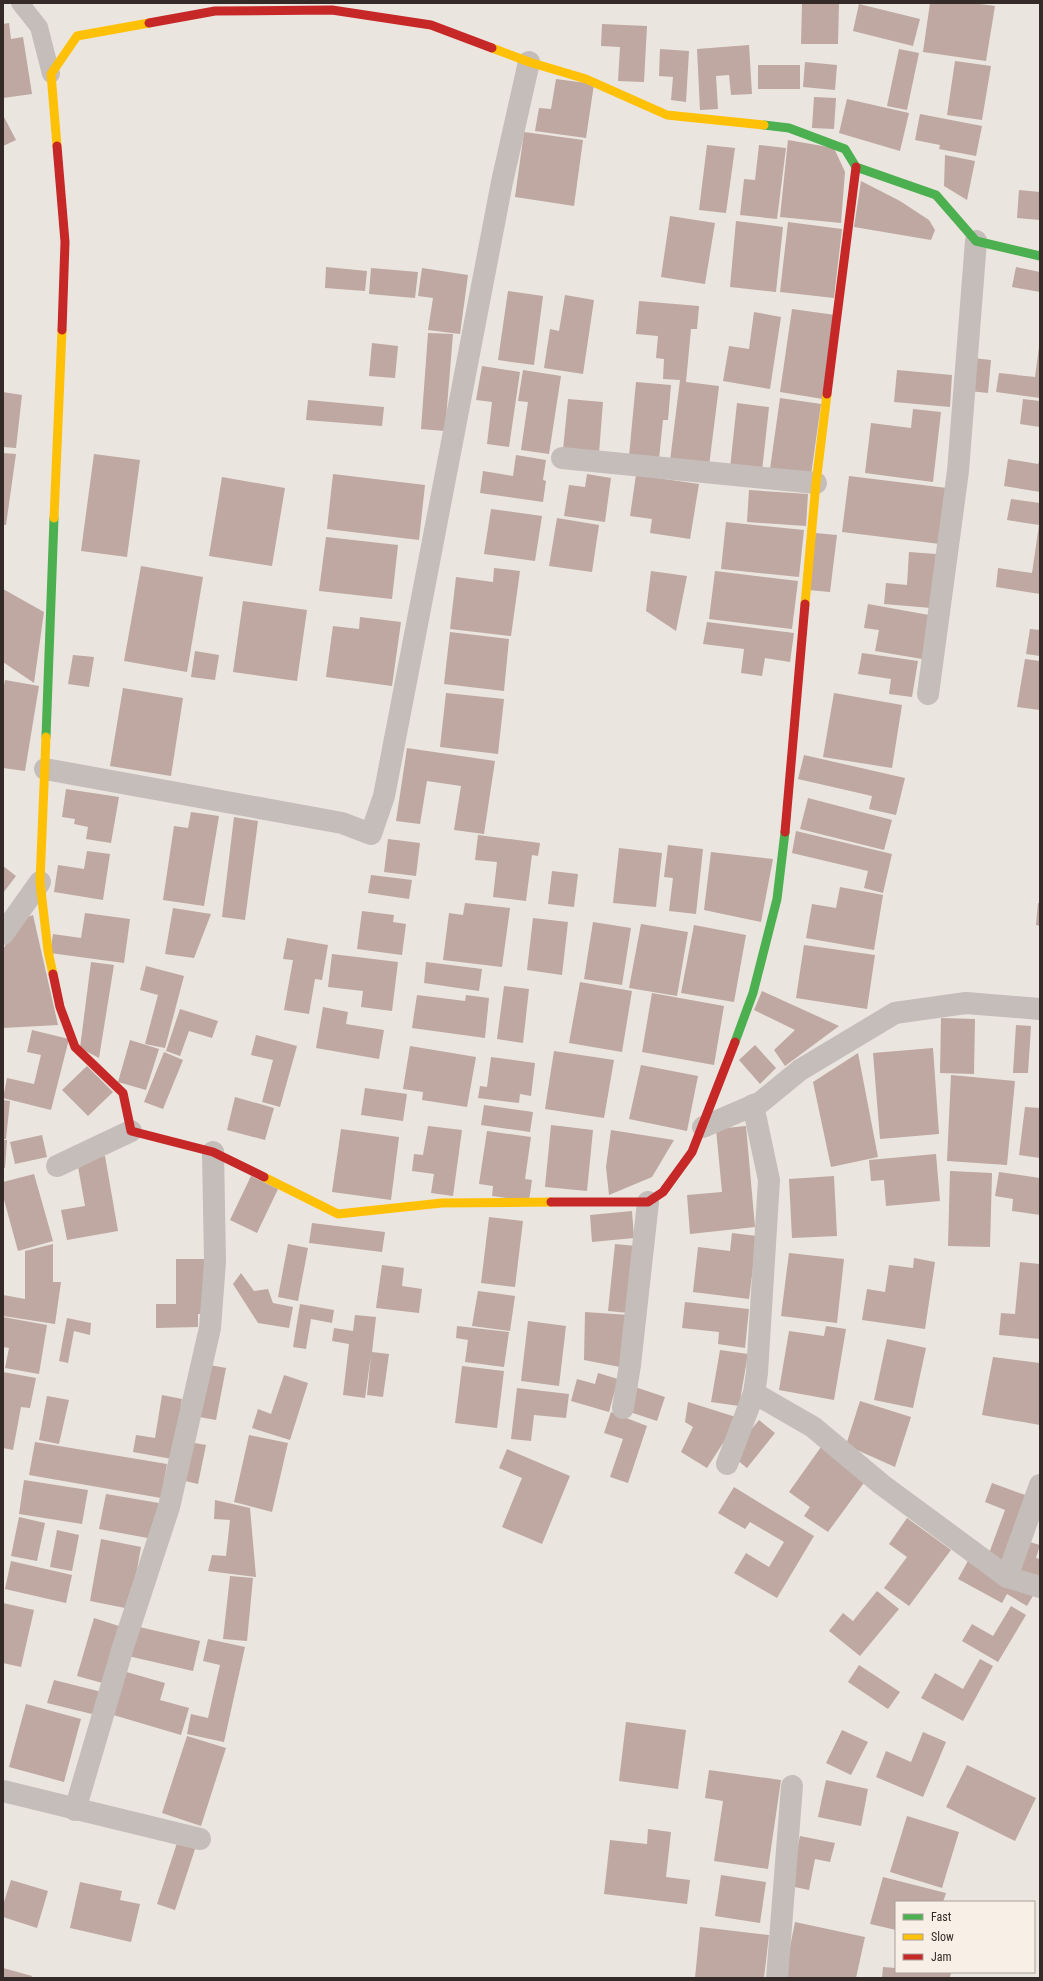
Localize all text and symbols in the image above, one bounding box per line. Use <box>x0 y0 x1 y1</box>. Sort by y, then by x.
legend <box>895 1901 1035 1973</box>
text: Fast <box>931 1910 952 1924</box>
text: Slow <box>931 1930 954 1944</box>
text: Jam <box>931 1950 952 1964</box>

